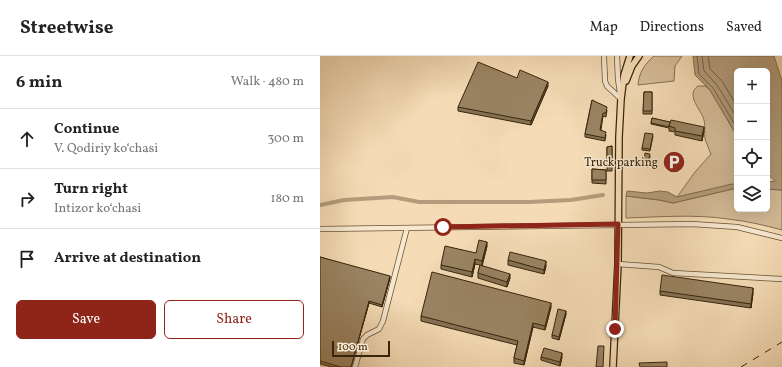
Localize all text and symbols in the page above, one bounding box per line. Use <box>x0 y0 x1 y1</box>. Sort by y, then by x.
text: Streetwise <box>20 15 113 41</box>
text: Map <box>590 18 618 37</box>
text: Directions <box>640 18 704 37</box>
text: Saved <box>726 18 762 37</box>
map controls <box>734 68 770 212</box>
button: + <box>734 68 770 104</box>
text: 6 min <box>16 71 62 94</box>
text: Walk · 480 m <box>231 73 304 91</box>
button: − <box>734 104 770 140</box>
text: Continue <box>54 119 119 140</box>
icon: ahead <box>16 128 38 150</box>
text: 300 m <box>268 130 304 148</box>
text: V. Qodiriy ko‘chasi <box>54 140 158 158</box>
button: locate <box>734 140 770 176</box>
parking icon: Truck parking <box>661 149 687 175</box>
place label: Truck parking <box>584 155 658 171</box>
button: layers <box>734 176 770 212</box>
text: Turn right <box>54 179 128 200</box>
icon: right <box>16 188 38 210</box>
text: 180 m <box>270 190 304 208</box>
text: Intizor ko‘chasi <box>54 200 141 218</box>
route start <box>434 218 452 236</box>
icon: arrive <box>16 248 38 270</box>
text: Arrive at destination <box>54 248 201 269</box>
button: Save <box>16 300 156 339</box>
button: Share <box>164 300 304 339</box>
route end <box>606 320 624 338</box>
scale bar <box>332 339 390 358</box>
text: 100 m <box>338 340 368 355</box>

